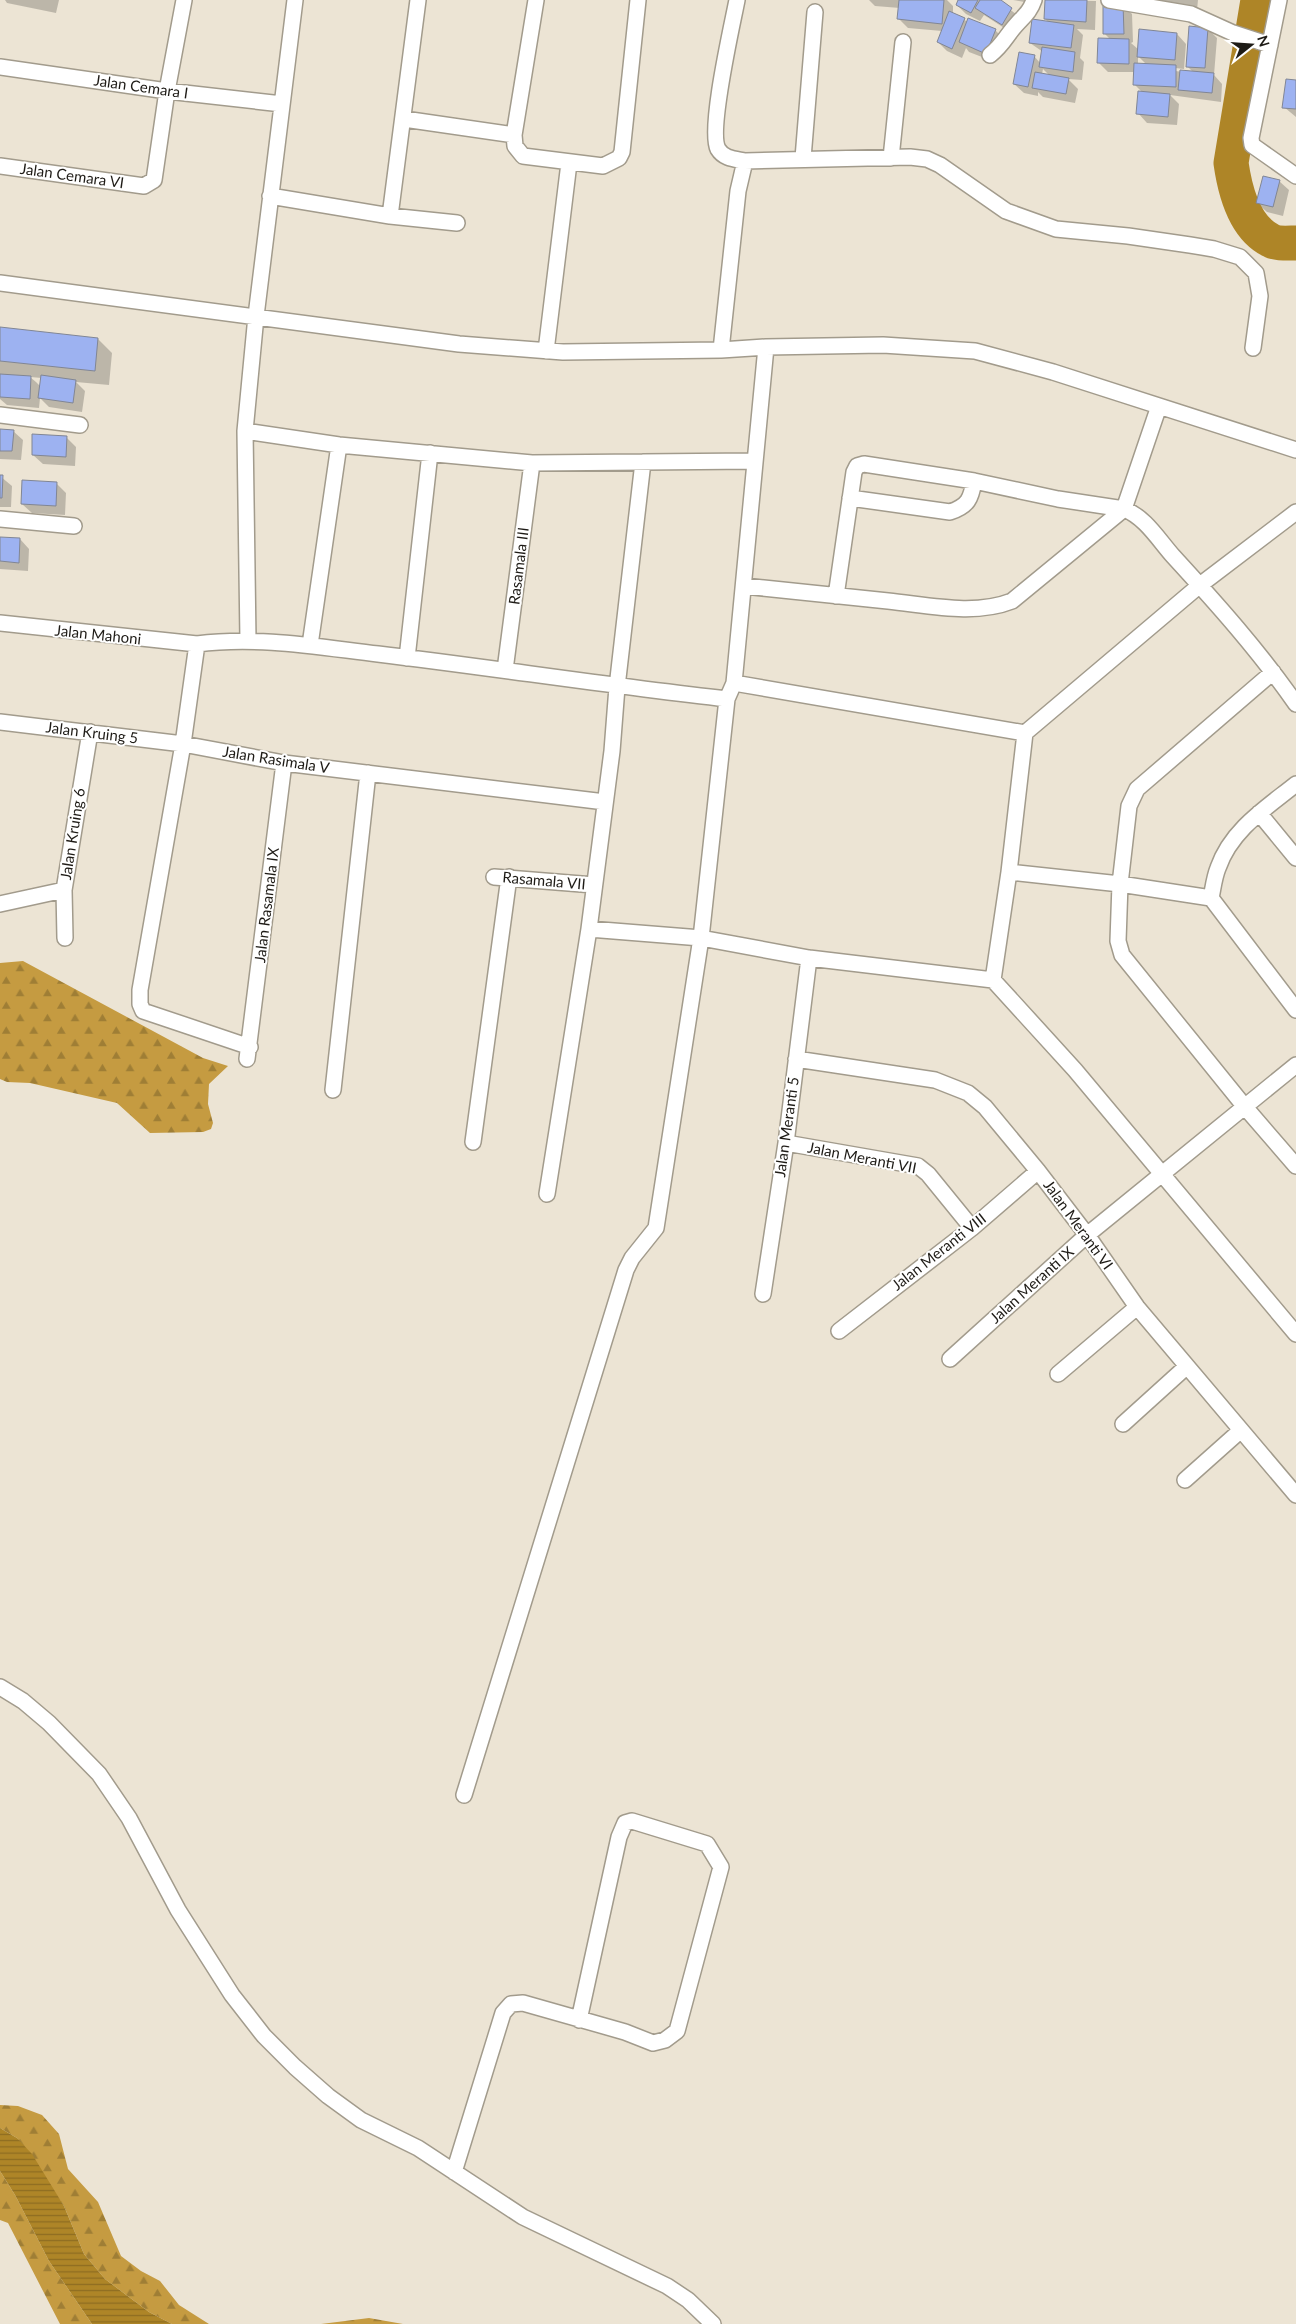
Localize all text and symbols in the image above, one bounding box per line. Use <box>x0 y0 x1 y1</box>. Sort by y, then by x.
north arrow <box>1226 20 1276 70</box>
text: N <box>1254 33 1274 49</box>
street label: Jalan Cemara I <box>93 70 189 102</box>
street label: Jalan Cemara VI <box>19 159 125 191</box>
street label: Rasamala III <box>504 526 532 606</box>
street label: Jalan Mahoni <box>54 621 142 647</box>
street label: Jalan Kruing 5 <box>45 717 139 747</box>
street label: Jalan Rasimala V <box>222 742 332 776</box>
street label: Jalan Kruing 6 <box>56 786 88 881</box>
street label: Jalan Rasamala IX <box>250 846 282 964</box>
street label: Rasamala VII <box>502 867 586 893</box>
street label: Jalan Meranti 5 <box>770 1076 802 1178</box>
street label: Jalan Meranti VII <box>806 1138 918 1176</box>
street label: Jalan Meranti VI <box>1040 1176 1117 1273</box>
street label: Jalan Meranti VIII <box>888 1209 989 1294</box>
street label: Jalan Meranti IX <box>986 1242 1077 1327</box>

